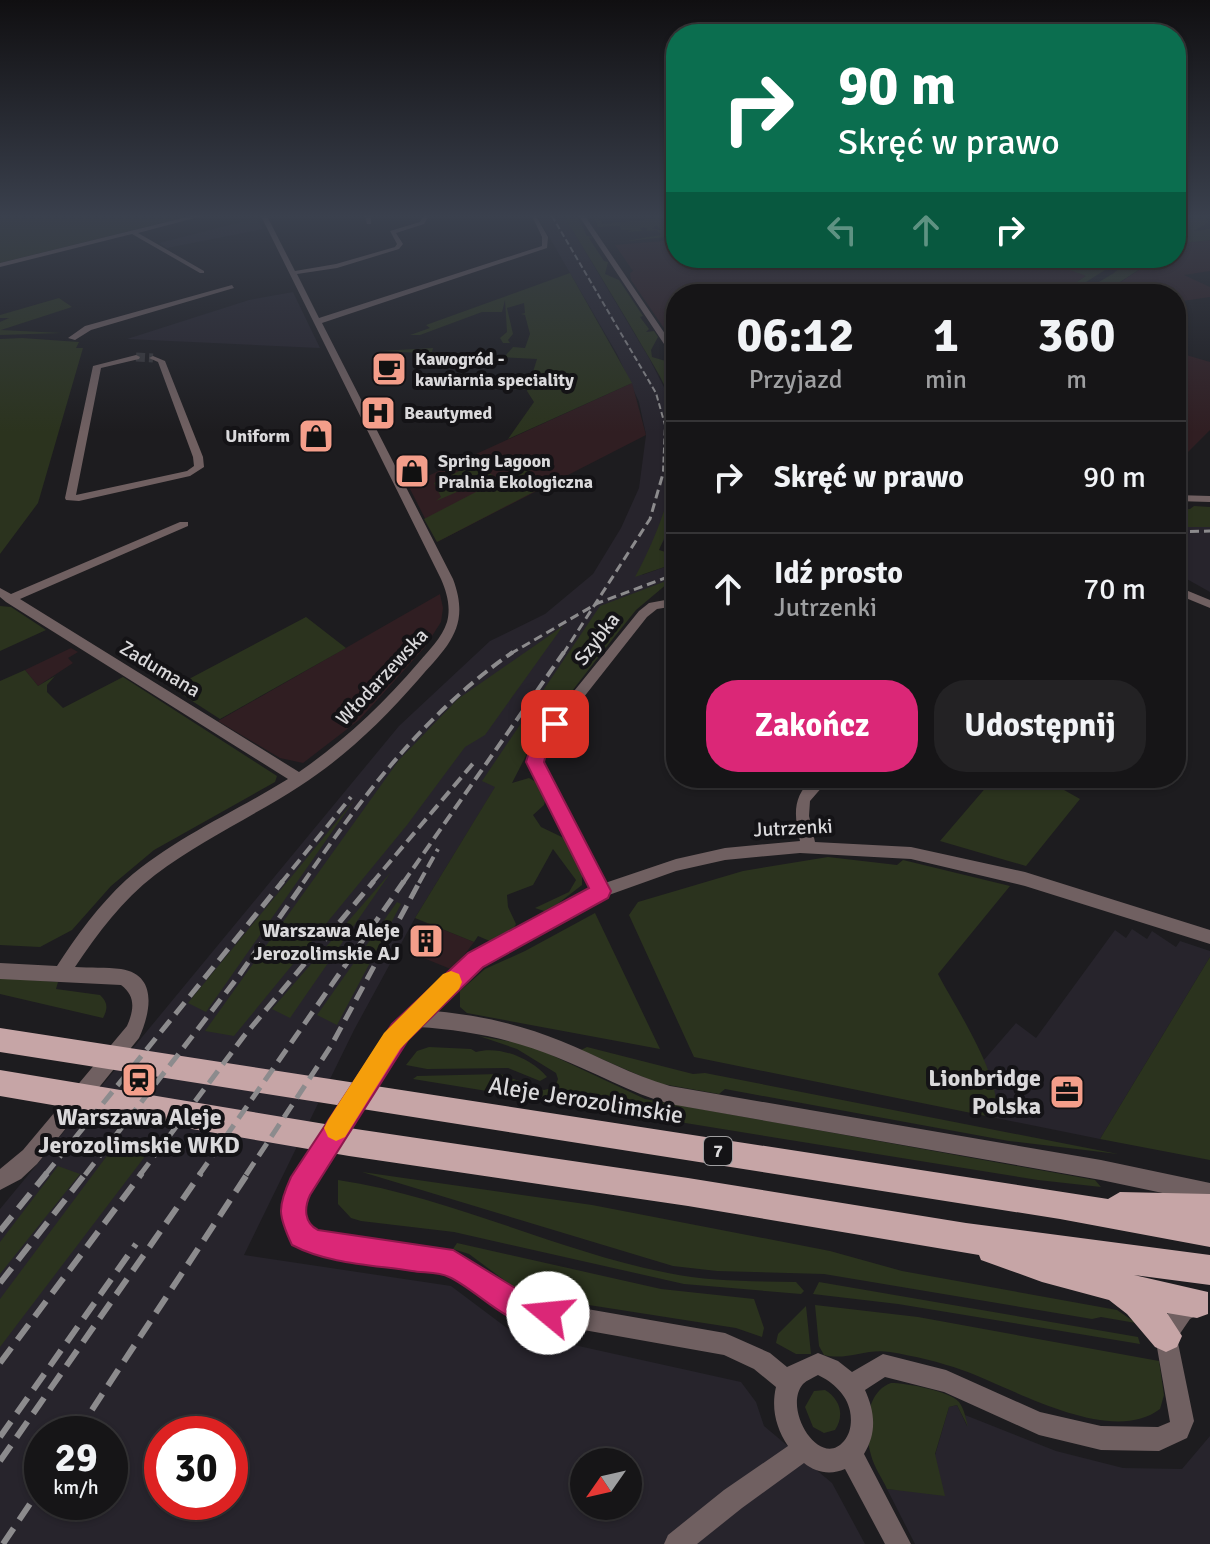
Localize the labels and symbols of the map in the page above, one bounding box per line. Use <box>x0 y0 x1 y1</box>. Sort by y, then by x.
place label: Kawogród - kawiarnia speciality <box>415 348 574 391</box>
cafe icon: Kawogród - kawiarnia speciality <box>370 350 408 388</box>
hospital icon: Beautymed <box>359 394 397 432</box>
place label: Beautymed <box>404 402 492 424</box>
shop icon: Uniform <box>297 417 335 455</box>
place label: Uniform <box>225 425 290 447</box>
place label: Spring Lagoon Pralnia Ekologiczna <box>438 450 593 493</box>
shop icon: Spring Lagoon Pralnia Ekologiczna <box>393 452 431 490</box>
street label: Szybka <box>569 608 625 670</box>
street label: Włodarzewska <box>331 623 433 731</box>
street label: Zadumana <box>115 635 205 703</box>
pin <box>521 690 589 758</box>
street label: Jutrzenki <box>753 813 833 843</box>
place label: Warszawa Aleje Jerozolimskie AJ <box>253 918 400 966</box>
building icon: Warszawa Aleje Jerozolimskie AJ <box>407 922 445 960</box>
station icon: Warszawa Aleje Jerozolimskie WKD <box>120 1061 158 1099</box>
place label: Lionbridge Polska <box>928 1063 1041 1121</box>
street label: Aleje Jerozolimskie <box>486 1070 686 1130</box>
office icon: Lionbridge Polska <box>1048 1073 1086 1111</box>
place label: Warszawa Aleje Jerozolimskie WKD <box>38 1102 240 1160</box>
road number: 7 <box>704 1137 732 1165</box>
position arrow <box>506 1271 590 1355</box>
speed limit sign: 30 <box>144 1416 248 1520</box>
north arrow <box>570 1448 642 1520</box>

